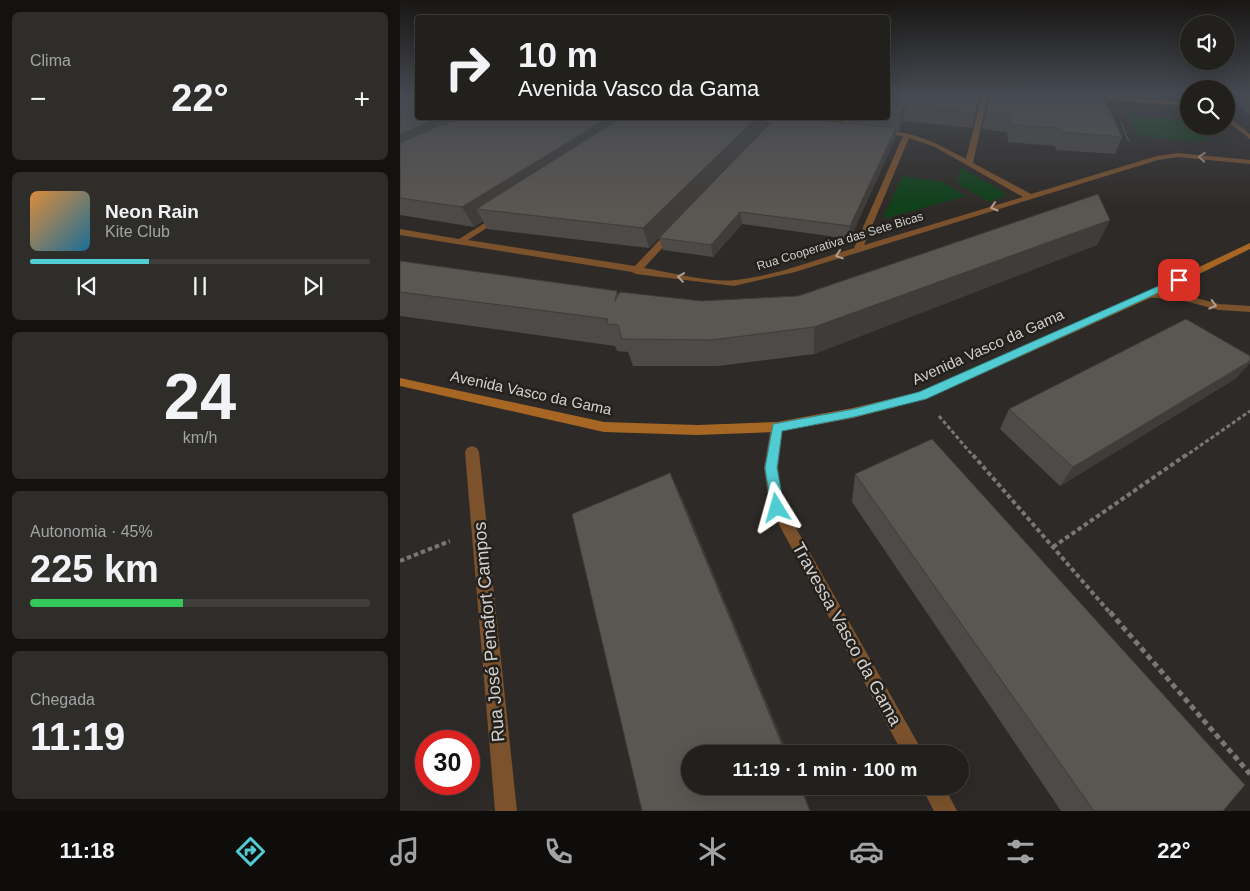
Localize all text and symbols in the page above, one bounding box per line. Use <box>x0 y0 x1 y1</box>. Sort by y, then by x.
map controls <box>1180 15 1235 135</box>
button: sound <box>1180 15 1235 70</box>
icon: right <box>435 35 500 100</box>
text: 10 m <box>518 35 598 74</box>
text: Clima <box>30 52 71 69</box>
text: Avenida Vasco da Gama <box>518 76 759 101</box>
text: 22° <box>171 77 229 119</box>
button: search <box>1180 80 1235 135</box>
text: − <box>30 83 46 114</box>
text: + <box>354 83 370 114</box>
one-way arrow <box>1197 152 1205 163</box>
text: Neon Rain <box>105 201 199 222</box>
one-way arrow <box>990 201 999 211</box>
street label: Rua Cooperativa das Sete Bicas <box>755 209 925 273</box>
text: Kite Club <box>105 223 170 240</box>
one-way arrow <box>835 249 843 259</box>
pin <box>1158 259 1200 301</box>
icon: arrive <box>1165 266 1193 294</box>
icon: previous <box>73 272 101 300</box>
icon: pause <box>186 272 214 300</box>
icon: next <box>299 272 327 300</box>
one-way arrow <box>676 272 684 283</box>
one-way arrow <box>1209 299 1218 310</box>
street label: Avenida Vasco da Gama <box>909 305 1067 388</box>
text: 24 <box>164 360 236 433</box>
street label: Avenida Vasco da Gama <box>449 367 614 418</box>
text: km/h <box>183 429 217 446</box>
position arrow <box>750 481 802 533</box>
street label: Rua José Penafort Campos <box>469 521 509 743</box>
text: Autonomia · 45% <box>30 523 153 540</box>
street label: Travessa Vasco da Gama <box>788 539 906 730</box>
text: 225 km <box>30 548 159 590</box>
text: Chegada <box>30 691 95 708</box>
text: 11:19 <box>30 716 125 758</box>
speed limit sign: 30 <box>415 730 480 795</box>
text: 11:19 · 1 min · 100 m <box>733 759 917 780</box>
icon: directions <box>233 834 268 869</box>
icon: music <box>387 834 422 869</box>
icon: phone <box>541 834 576 869</box>
icon: climate <box>695 834 730 869</box>
icon: car <box>849 834 884 869</box>
icon: filters <box>1003 834 1038 869</box>
text: 11:18 <box>59 838 115 863</box>
text: 22° <box>1157 838 1190 863</box>

